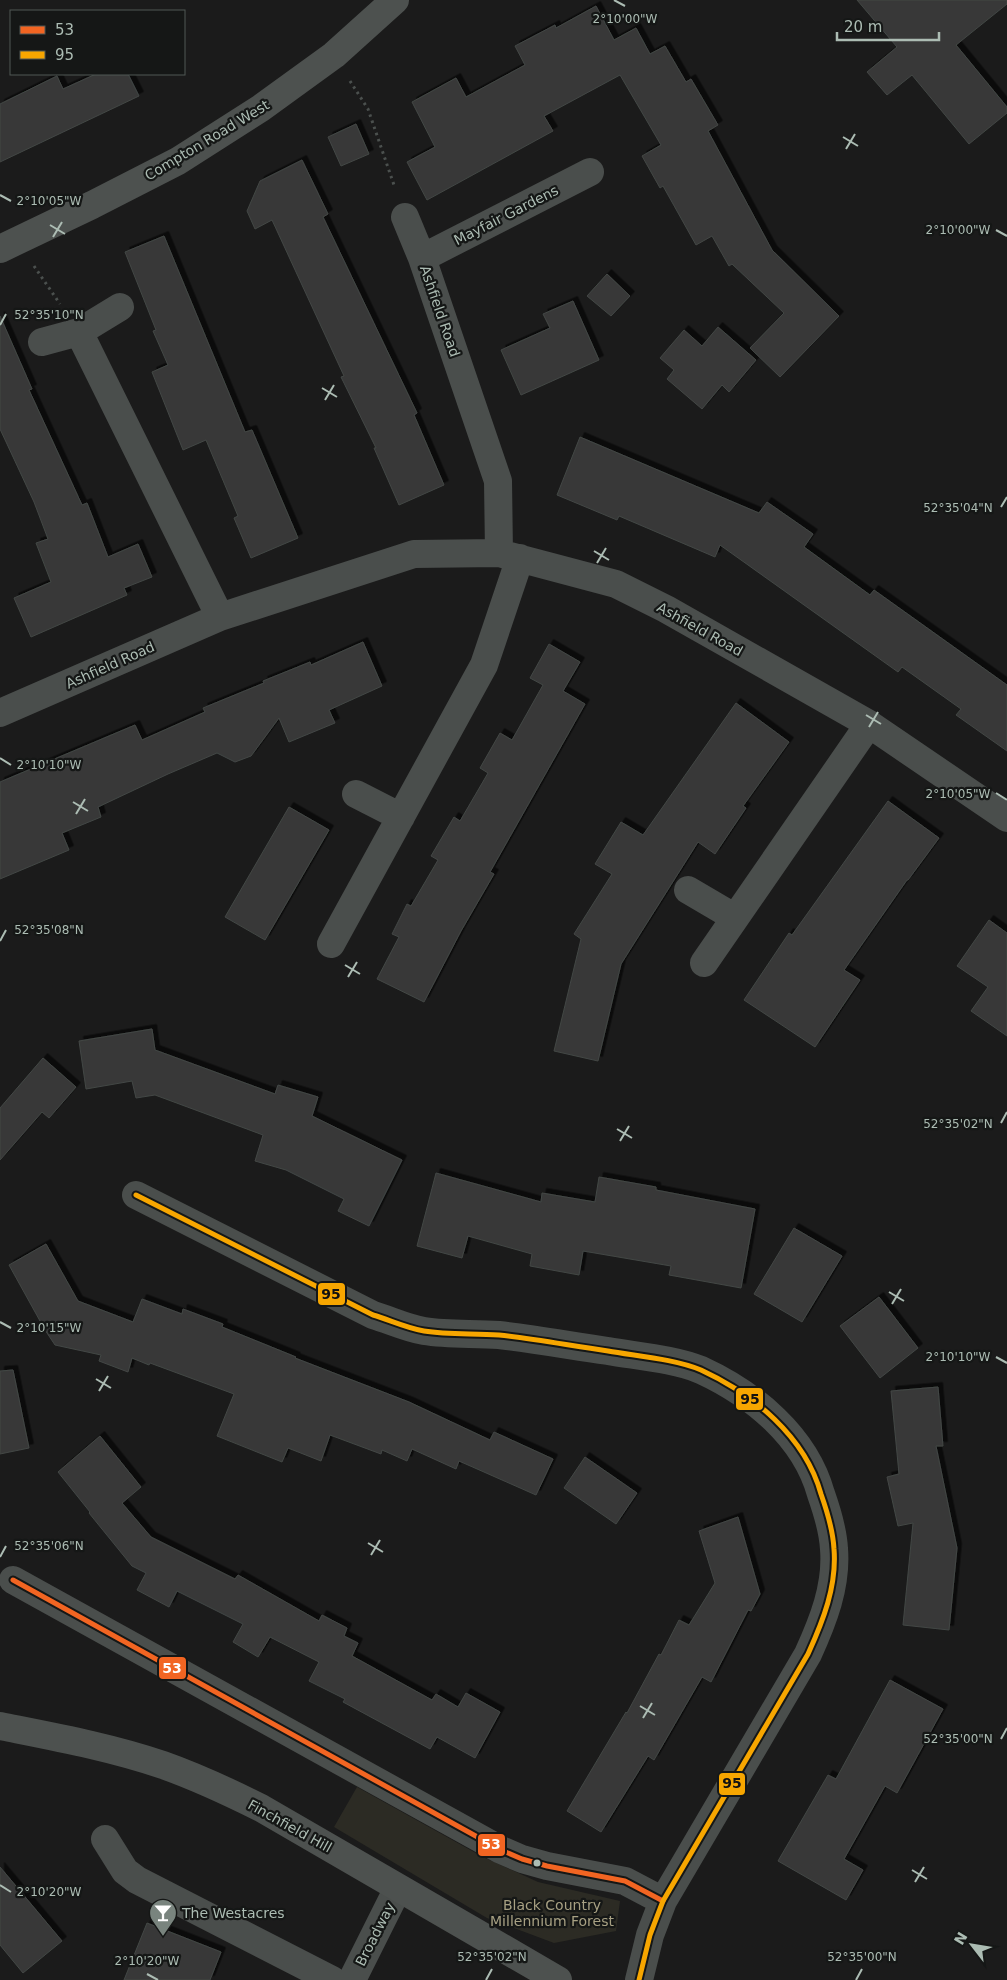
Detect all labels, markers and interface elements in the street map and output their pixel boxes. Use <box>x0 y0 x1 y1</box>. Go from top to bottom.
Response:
legend <box>10 10 185 75</box>
scale bar <box>837 10 940 42</box>
text: 2°10'00"W <box>593 12 658 26</box>
text: 20 m <box>844 18 882 36</box>
text: 53 <box>55 21 74 39</box>
text: 95 <box>55 46 74 64</box>
street label: Compton Road West <box>142 96 273 183</box>
street label: Mayfair Gardens <box>451 182 561 248</box>
text: 2°10'05"W <box>17 194 82 208</box>
text: 2°10'00"W <box>926 223 991 237</box>
street label: Ashfield Road <box>417 263 463 359</box>
text: 52°35'10"N <box>14 308 84 322</box>
text: 52°35'04"N <box>923 501 993 515</box>
street label: Ashfield Road <box>654 599 746 659</box>
street label: Ashfield Road <box>63 638 157 692</box>
text: 2°10'10"W <box>17 758 82 772</box>
text: 2°10'05"W <box>926 787 991 801</box>
text: 52°35'08"N <box>14 923 84 937</box>
text: 52°35'02"N <box>923 1117 993 1131</box>
line badge: 95 <box>317 1282 346 1306</box>
text: 95 <box>321 1286 341 1302</box>
text: 2°10'15"W <box>17 1321 82 1335</box>
text: 2°10'10"W <box>926 1350 991 1364</box>
line badge: 95 <box>735 1387 764 1411</box>
text: 95 <box>740 1391 760 1407</box>
text: 52°35'06"N <box>14 1539 84 1553</box>
line badge: 53 <box>158 1656 187 1680</box>
text: 53 <box>162 1660 182 1676</box>
text: 52°35'00"N <box>923 1732 993 1746</box>
line badge: 95 <box>718 1772 746 1796</box>
text: 95 <box>722 1775 742 1791</box>
street label: Finchfield Hill <box>245 1796 335 1856</box>
line badge: 53 <box>477 1833 506 1857</box>
text: 53 <box>481 1836 501 1852</box>
unlabelled marker <box>532 1858 542 1868</box>
text: 2°10'20"W <box>17 1885 82 1899</box>
park label: Black Country Millennium Forest <box>490 1897 614 1929</box>
bar icon: The Westacres <box>148 1898 178 1937</box>
street label: Broadway <box>352 1899 398 1969</box>
place label: The Westacres <box>181 1905 285 1921</box>
north arrow <box>947 1920 997 1970</box>
text: N <box>951 1929 971 1947</box>
text: 52°35'02"N <box>457 1950 527 1964</box>
text: 52°35'00"N <box>827 1950 897 1964</box>
text: 2°10'20"W <box>115 1954 180 1968</box>

